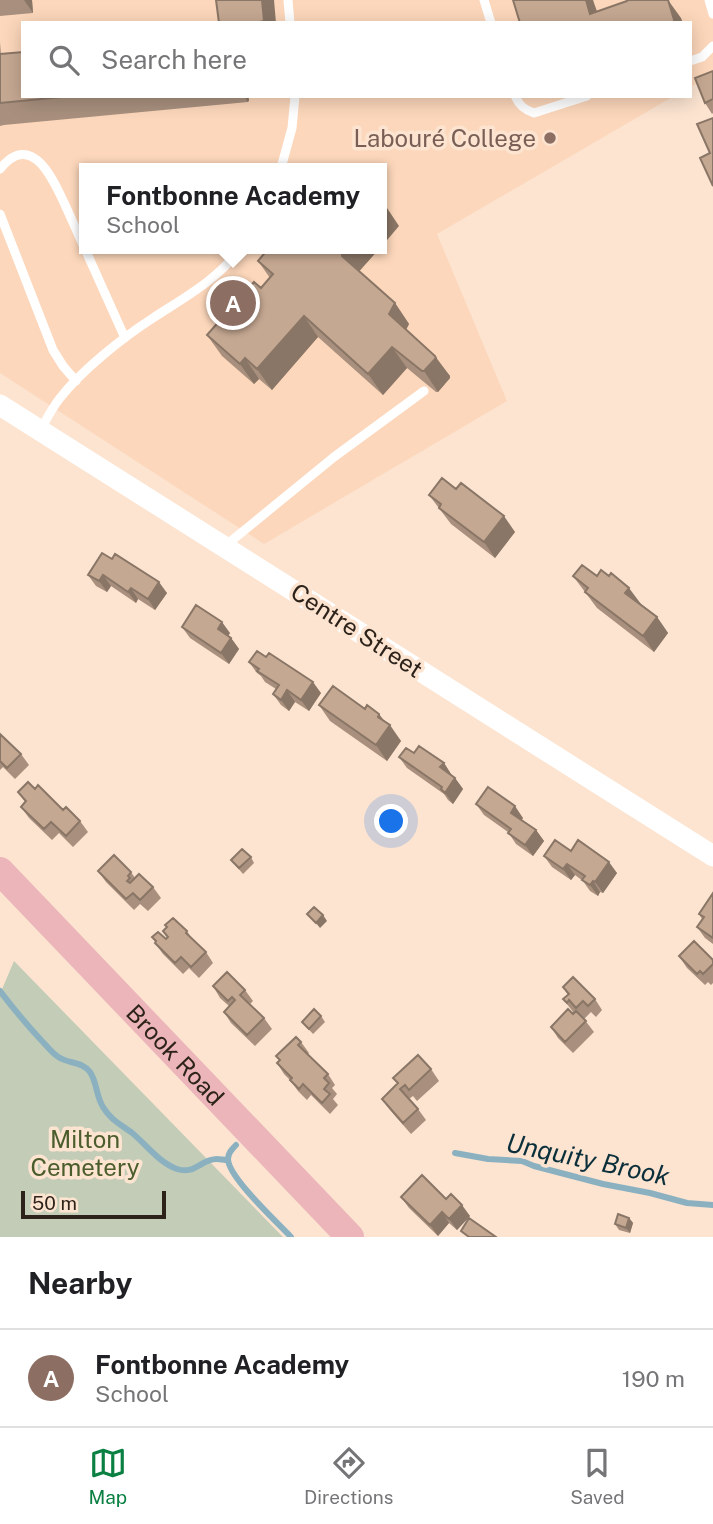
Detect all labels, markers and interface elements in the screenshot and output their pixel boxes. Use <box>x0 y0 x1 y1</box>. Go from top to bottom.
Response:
search box <box>21 21 692 98</box>
icon: search <box>45 41 83 79</box>
text: Search here <box>101 44 247 75</box>
place label: Labouré College <box>354 124 536 152</box>
marker: Labouré College <box>542 130 558 146</box>
popup <box>79 163 387 254</box>
text: Fontbonne Academy <box>106 180 360 211</box>
text: School <box>106 211 180 238</box>
pin: A <box>210 277 256 329</box>
street label: Centre Street <box>286 577 428 683</box>
your location <box>374 804 408 838</box>
street label: Brook Road <box>121 998 230 1111</box>
park label: Milton Cemetery <box>30 1125 140 1181</box>
water label: Unquity Brook <box>504 1127 672 1191</box>
scale bar <box>21 1188 166 1220</box>
text: 50 m <box>32 1192 77 1214</box>
text: Nearby <box>28 1265 132 1301</box>
text: Fontbonne Academy <box>95 1349 349 1380</box>
text: A <box>43 1365 59 1392</box>
text: 190 m <box>622 1365 685 1392</box>
text: School <box>95 1380 169 1407</box>
tab: Map <box>88 1444 127 1508</box>
tab: Directions <box>304 1444 393 1508</box>
tab: Saved <box>570 1444 625 1508</box>

